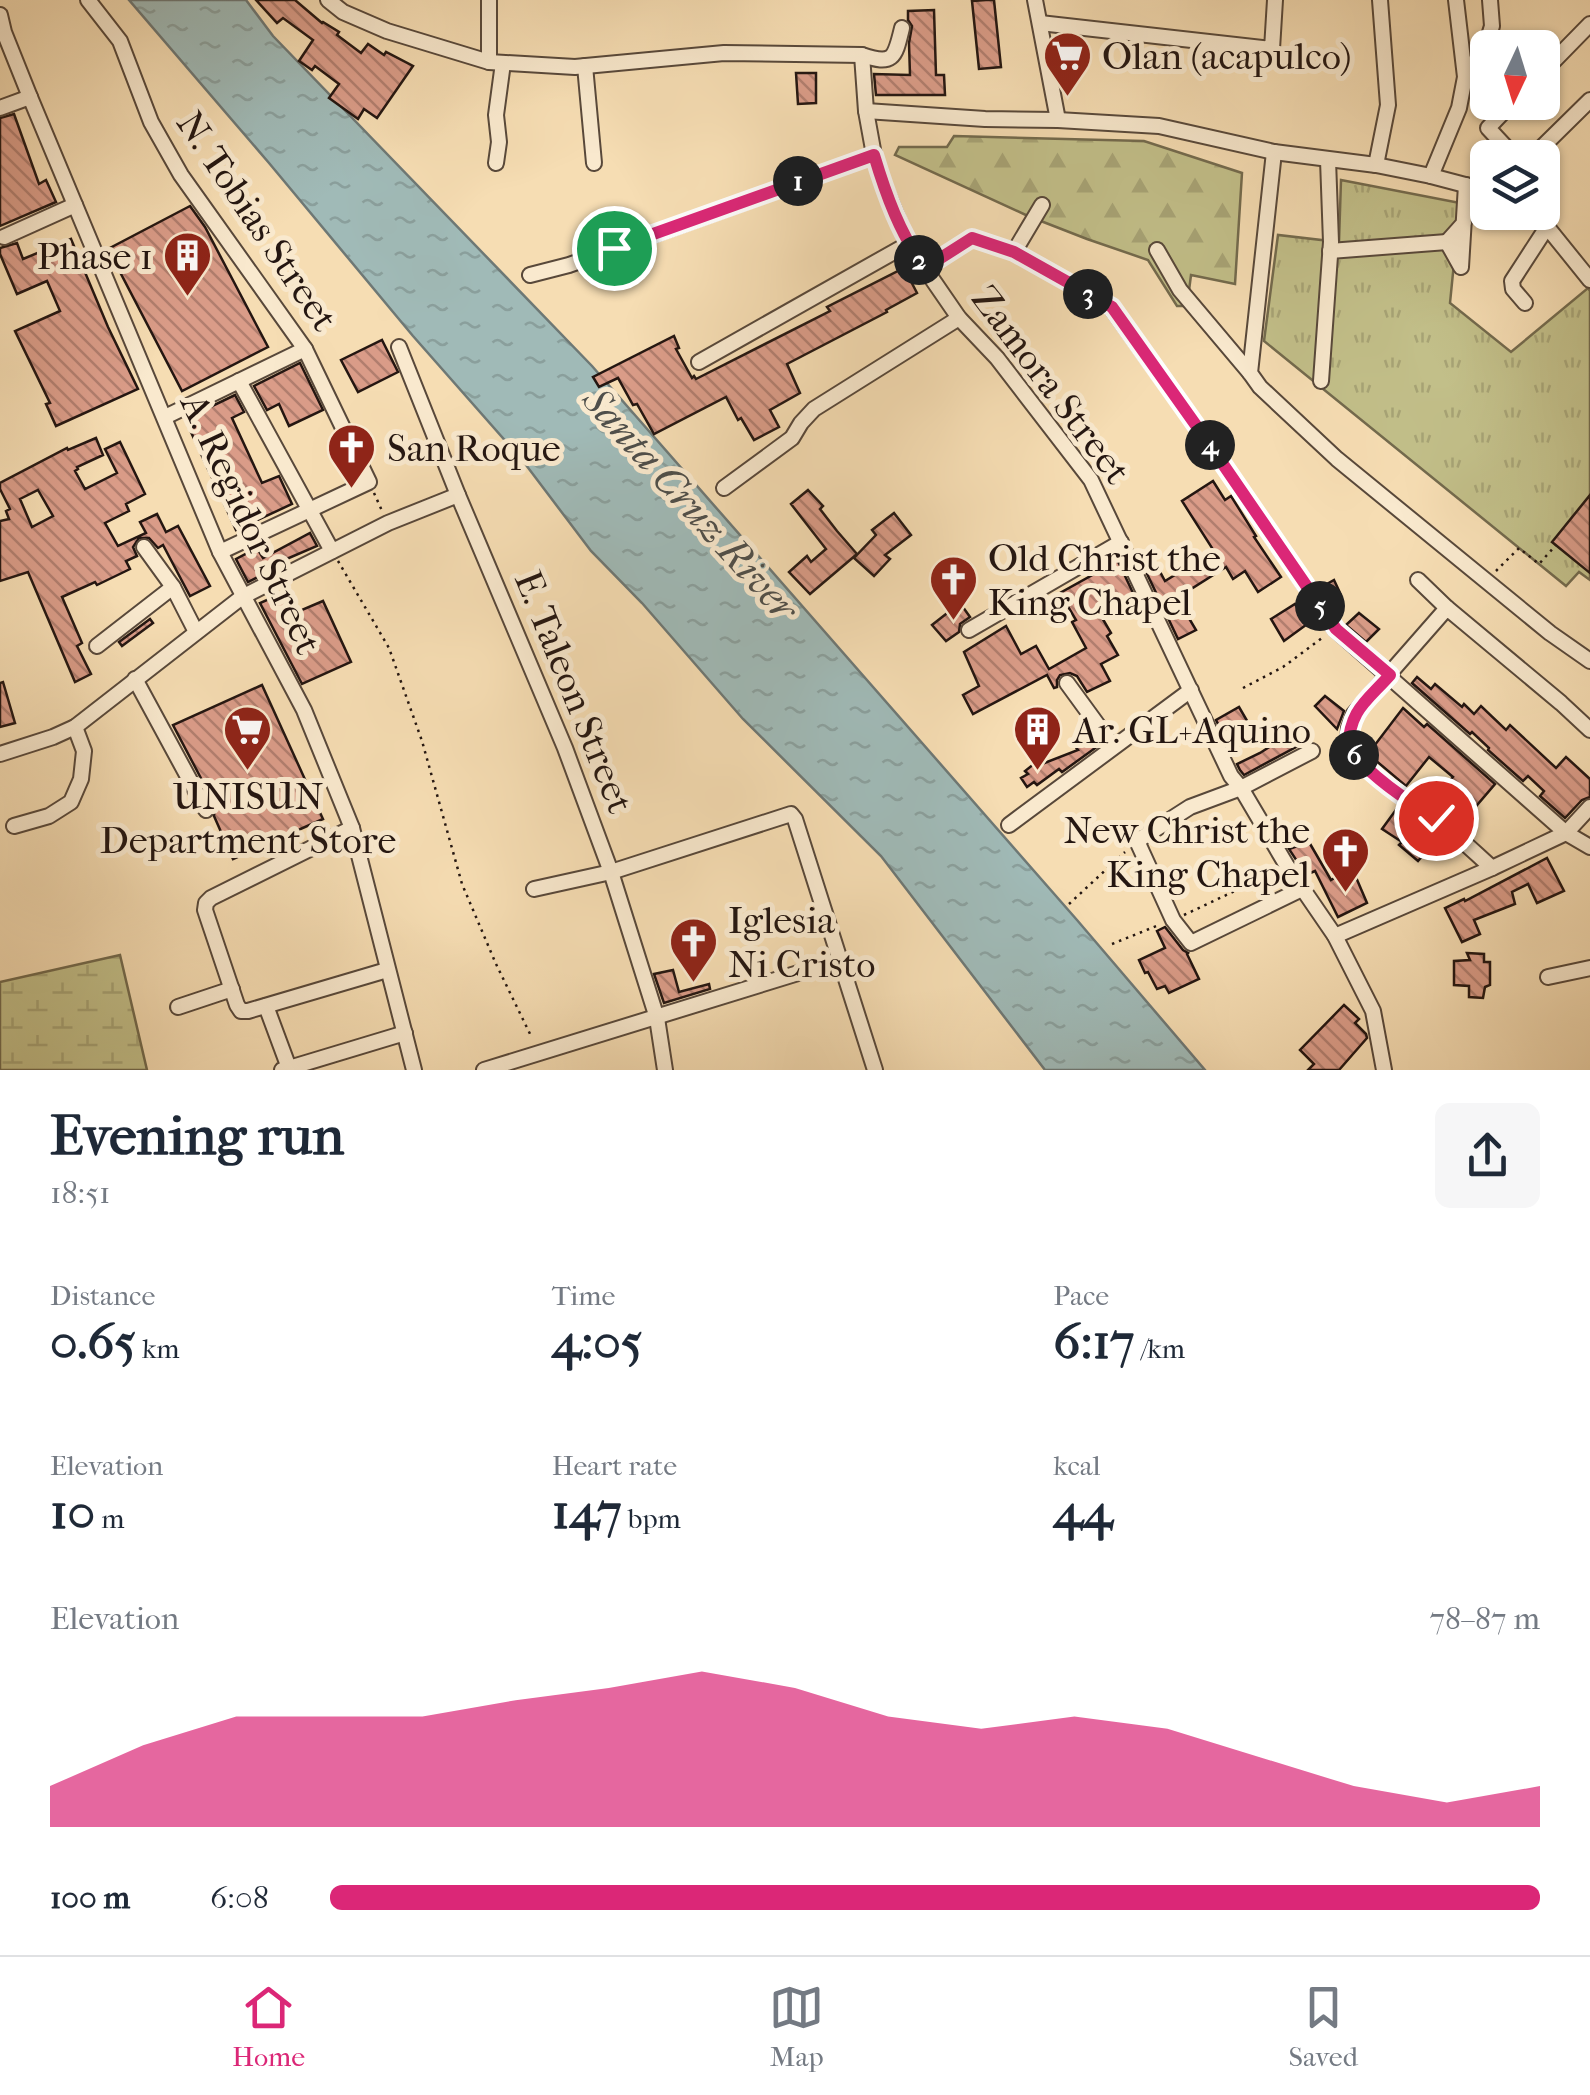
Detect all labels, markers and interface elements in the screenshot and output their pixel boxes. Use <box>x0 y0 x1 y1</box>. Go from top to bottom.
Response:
supermarket icon: Olan (acapulco) <box>1041 30 1093 98</box>
north arrow <box>1470 30 1560 120</box>
map controls <box>1470 30 1560 230</box>
place label: Olan (acapulco) <box>1102 34 1352 79</box>
street label: N. Tobias Street <box>167 103 347 340</box>
button: layers <box>1470 140 1560 230</box>
pin: 1 <box>773 156 823 206</box>
text: 1 <box>793 164 803 197</box>
pin <box>572 206 657 291</box>
icon: arrive <box>587 221 642 276</box>
building icon: Phase 1 <box>162 230 214 298</box>
place label: Phase 1 <box>37 234 153 279</box>
pin: 2 <box>894 235 944 285</box>
text: 2 <box>912 243 926 276</box>
pin: 3 <box>1063 269 1113 319</box>
street label: Zamora Street <box>962 277 1140 493</box>
text: 3 <box>1082 277 1094 310</box>
water label: Santa Cruz River <box>572 377 809 633</box>
street label: A. Regidor Street <box>170 385 331 662</box>
pin: 4 <box>1185 420 1235 470</box>
church icon: San Roque <box>326 422 378 490</box>
place label: San Roque <box>387 426 561 471</box>
text: 4 <box>1202 428 1218 461</box>
place label: Old Christ the King Chapel <box>988 536 1221 625</box>
church icon: Old Christ the King Chapel <box>927 554 979 622</box>
street label: E. Taleon Street <box>505 564 643 820</box>
pin: 5 <box>1295 581 1345 631</box>
text: 5 <box>1314 589 1326 622</box>
supermarket icon: UNISUN Department Store <box>222 704 274 772</box>
building icon: Ar. GL+Aquino <box>1012 704 1064 772</box>
place label: Ar. GL+Aquino <box>1071 708 1311 753</box>
pin: 6 <box>1329 730 1379 780</box>
text: 6 <box>1346 738 1362 771</box>
place label: UNISUN Department Store <box>100 774 396 863</box>
pin <box>1394 776 1479 861</box>
icon: check <box>1409 791 1464 846</box>
place label: New Christ the King Chapel <box>1063 808 1310 897</box>
church icon: New Christ the King Chapel <box>1319 826 1371 894</box>
place label: Iglesia Ni Cristo <box>728 898 876 987</box>
church icon: Iglesia Ni Cristo <box>667 916 719 984</box>
button: share <box>1435 1103 1540 1208</box>
text: Evening run <box>50 1104 344 1168</box>
text: 18:51 <box>50 1174 111 1211</box>
text: Distance <box>50 1279 155 1312</box>
text: Time <box>552 1279 615 1312</box>
text: Pace <box>1053 1279 1109 1312</box>
text: 0.65 <box>50 1312 136 1371</box>
text: 4:05 <box>552 1312 642 1371</box>
text: 6:17 <box>1053 1312 1134 1371</box>
text: km <box>136 1332 180 1365</box>
text: /km <box>1134 1332 1185 1365</box>
text: Elevation <box>50 1449 163 1482</box>
text: Heart rate <box>552 1449 677 1482</box>
text: kcal <box>1053 1449 1100 1482</box>
text: 10 <box>50 1482 95 1541</box>
text: 147 <box>552 1482 622 1541</box>
text: 44 <box>1053 1482 1113 1541</box>
text: m <box>95 1502 124 1535</box>
text: bpm <box>622 1502 681 1535</box>
text: Elevation <box>50 1600 179 1637</box>
text: 78–87 m <box>1430 1600 1540 1637</box>
text: 100 m <box>50 1879 130 1916</box>
text: 6:08 <box>210 1879 269 1916</box>
tab: Home <box>232 1980 305 2073</box>
tab: Map <box>769 1980 824 2073</box>
tab: Saved <box>1288 1980 1358 2073</box>

